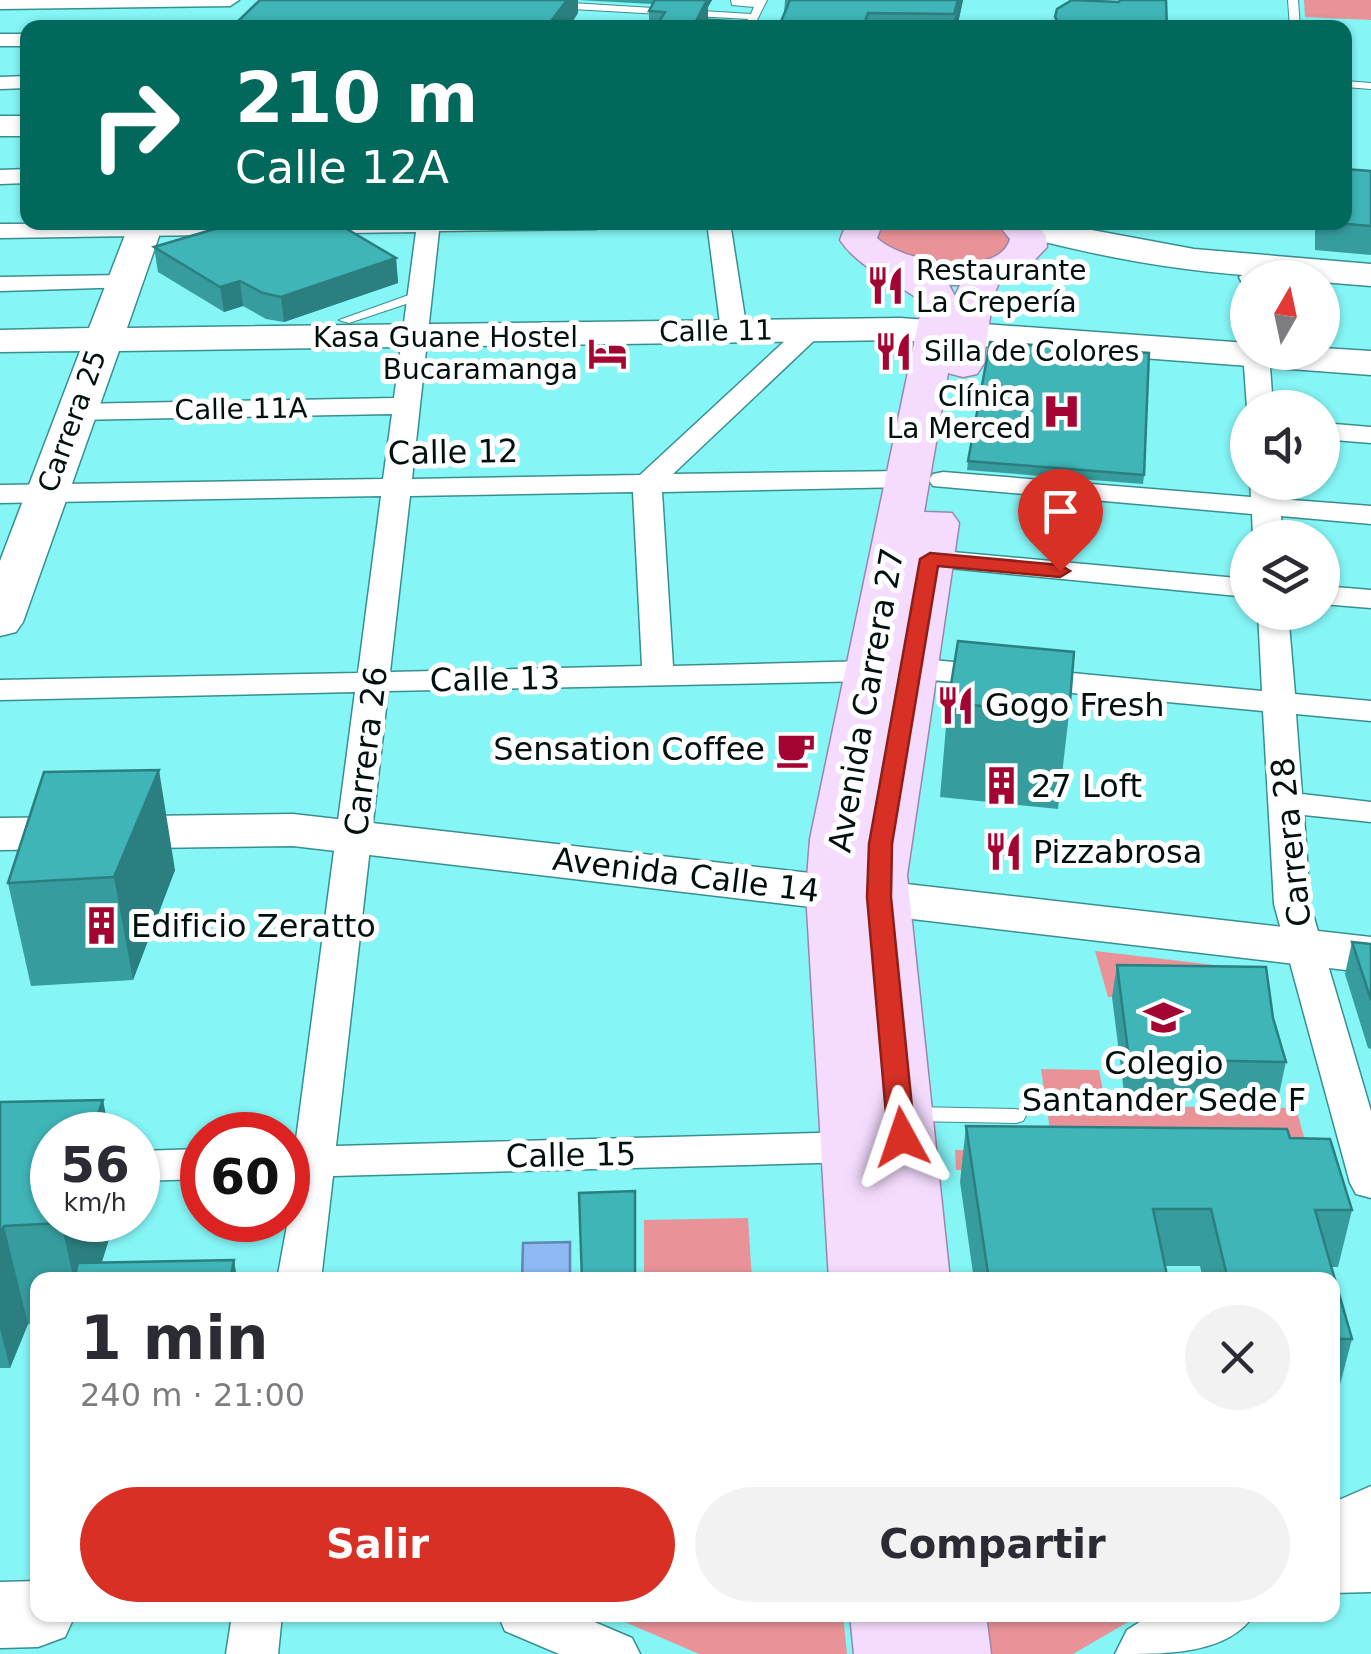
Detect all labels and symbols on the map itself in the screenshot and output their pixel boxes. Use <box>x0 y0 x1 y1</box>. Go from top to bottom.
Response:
place label: Restaurante La Crepería <box>916 254 1087 319</box>
north arrow <box>1230 260 1340 370</box>
restaurant icon: Restaurante La Crepería <box>865 265 907 307</box>
street label: Calle 11 <box>659 314 773 348</box>
place label: Kasa Guane Hostel Bucaramanga <box>313 321 578 386</box>
restaurant icon: Silla de Colores <box>873 330 915 372</box>
hotel icon: Kasa Guane Hostel Bucaramanga <box>587 332 629 374</box>
place label: Silla de Colores <box>924 335 1139 368</box>
street label: Carrera 25 <box>31 345 113 497</box>
place label: Clínica La Merced <box>887 380 1031 445</box>
street label: Calle 11A <box>174 391 308 427</box>
hospital icon: Clínica La Merced <box>1040 391 1082 433</box>
street label: Calle 12 <box>388 432 518 472</box>
pin <box>1018 469 1103 572</box>
street label: Avenida Carrera 27 <box>821 545 911 855</box>
street label: Calle 13 <box>430 659 560 699</box>
street label: Carrera 26 <box>337 664 395 838</box>
restaurant icon: Gogo Fresh <box>934 684 976 726</box>
place label: Gogo Fresh <box>985 686 1165 724</box>
cafe icon: Sensation Coffee <box>774 728 816 770</box>
place label: Sensation Coffee <box>493 730 765 768</box>
street label: Carrera 28 <box>1263 755 1319 929</box>
building icon: 27 Loft <box>980 765 1022 807</box>
place label: 27 Loft <box>1031 767 1142 805</box>
restaurant icon: Pizzabrosa <box>982 831 1024 873</box>
place label: Pizzabrosa <box>1033 833 1202 871</box>
street label: Avenida Calle 14 <box>551 840 821 910</box>
building icon: Edificio Zeratto <box>80 905 122 947</box>
place label: Edificio Zeratto <box>131 907 376 945</box>
school or university icon: Colegio Santander Sede F <box>1143 997 1185 1039</box>
place label: Colegio Santander Sede F <box>1022 1044 1306 1119</box>
position arrow <box>850 1085 954 1189</box>
speed limit sign: 60 <box>180 1112 310 1242</box>
street label: Calle 15 <box>506 1135 636 1175</box>

